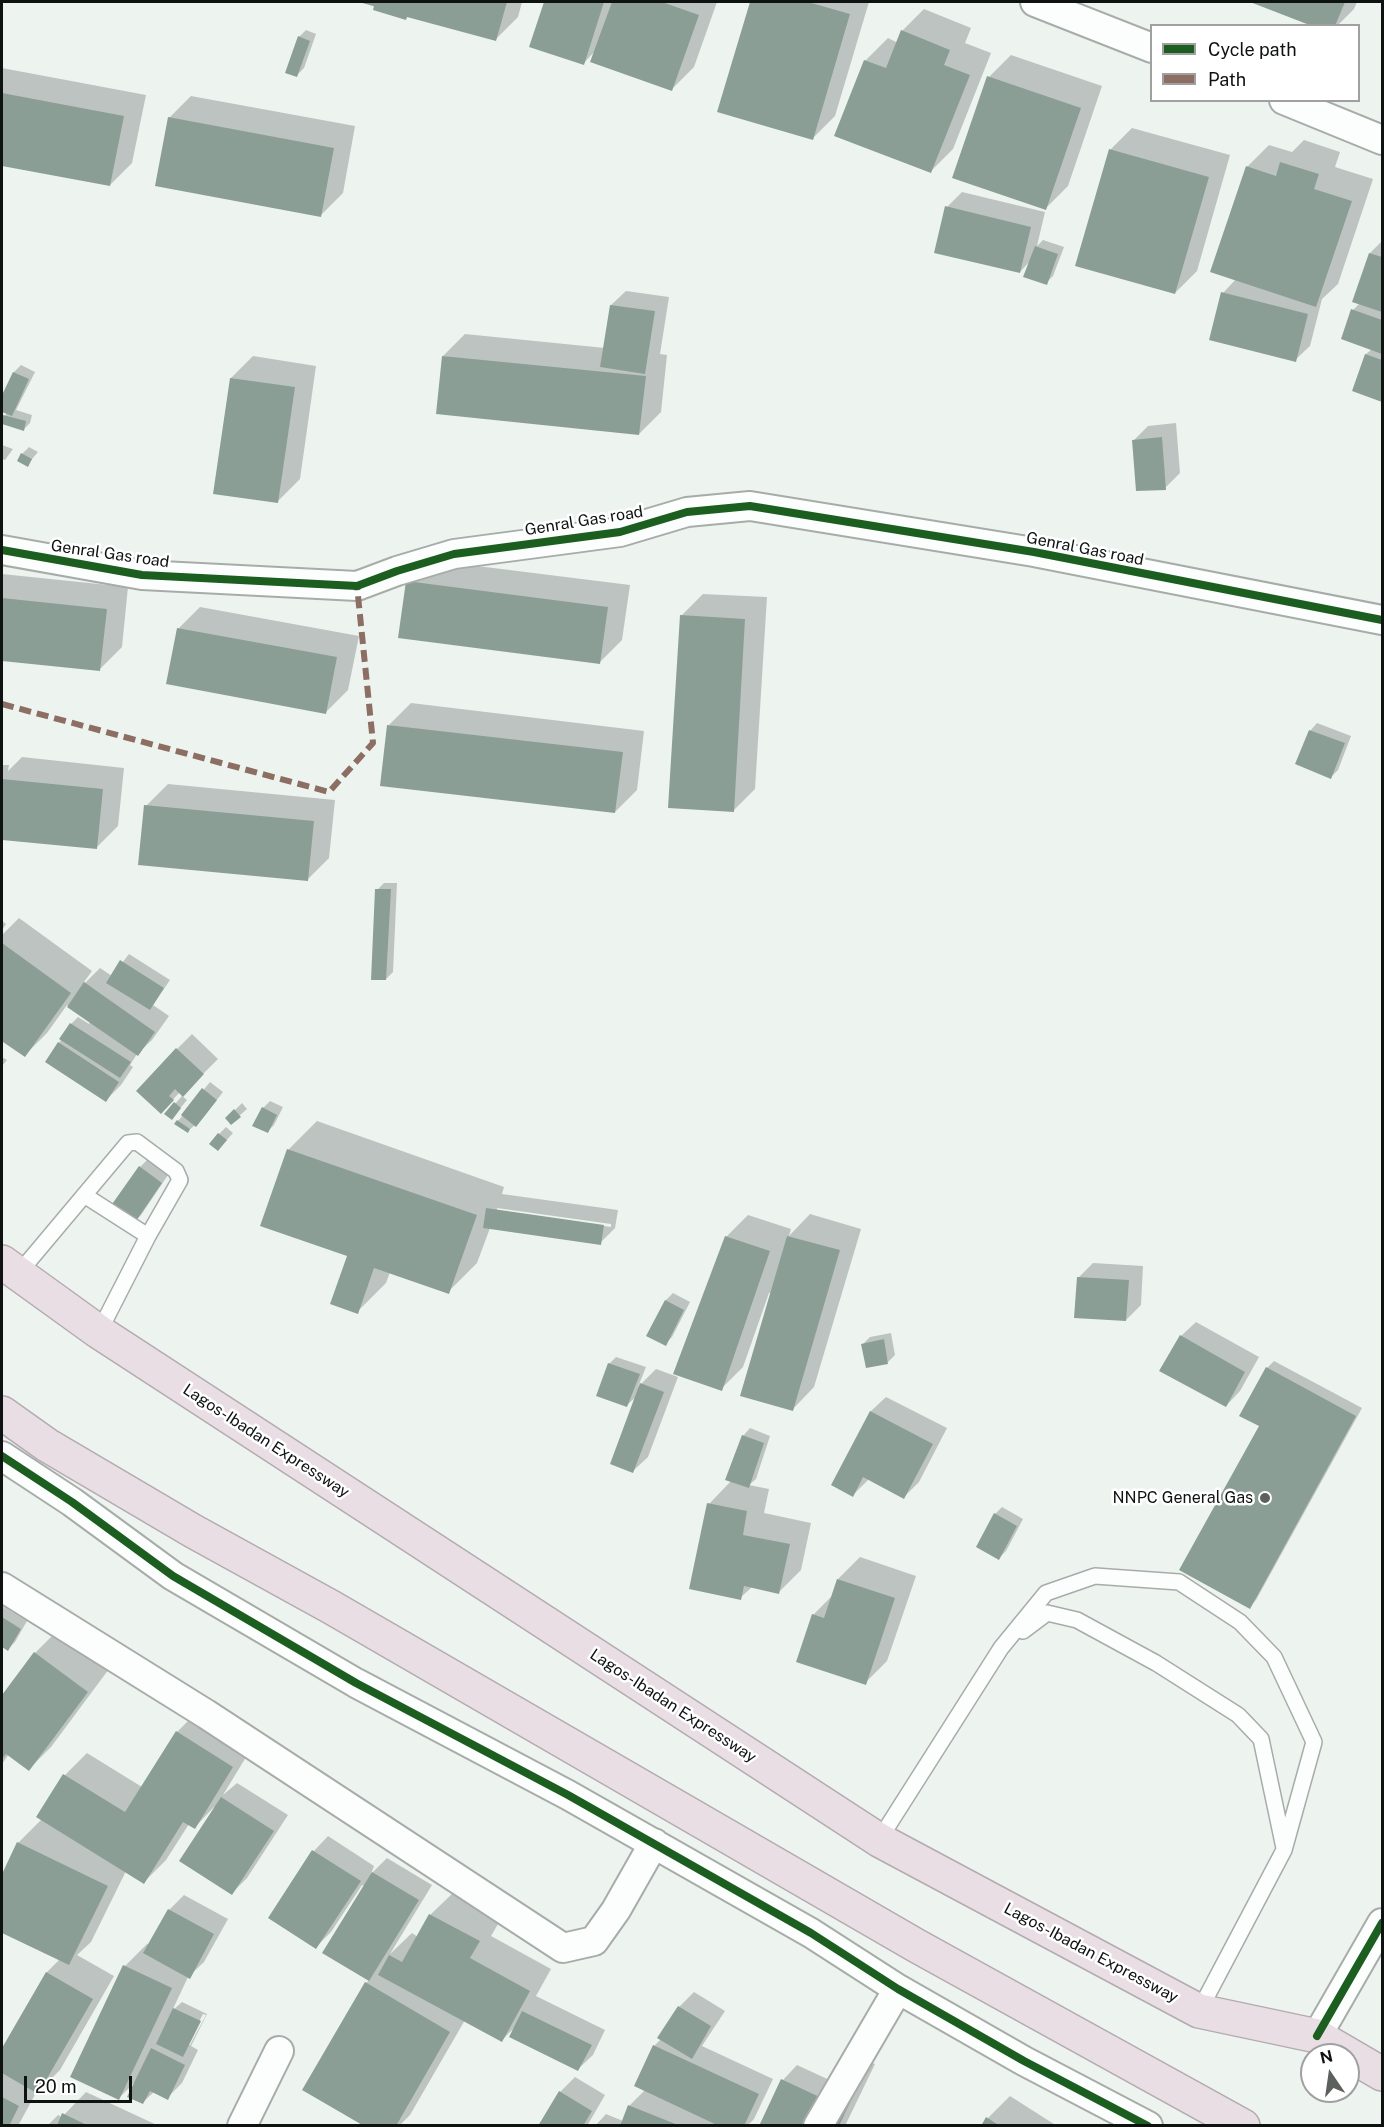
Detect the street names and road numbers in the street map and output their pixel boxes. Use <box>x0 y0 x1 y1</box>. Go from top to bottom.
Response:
street label: Genral Gas road <box>523 502 645 540</box>
street label: Genral Gas road <box>1025 528 1145 570</box>
street label: Genral Gas road <box>49 536 171 572</box>
street label: Lagos-Ibadan Expressway <box>179 1380 353 1502</box>
street label: Lagos-Ibadan Expressway <box>586 1645 760 1767</box>
street label: Lagos-Ibadan Expressway <box>1001 1899 1181 2007</box>

